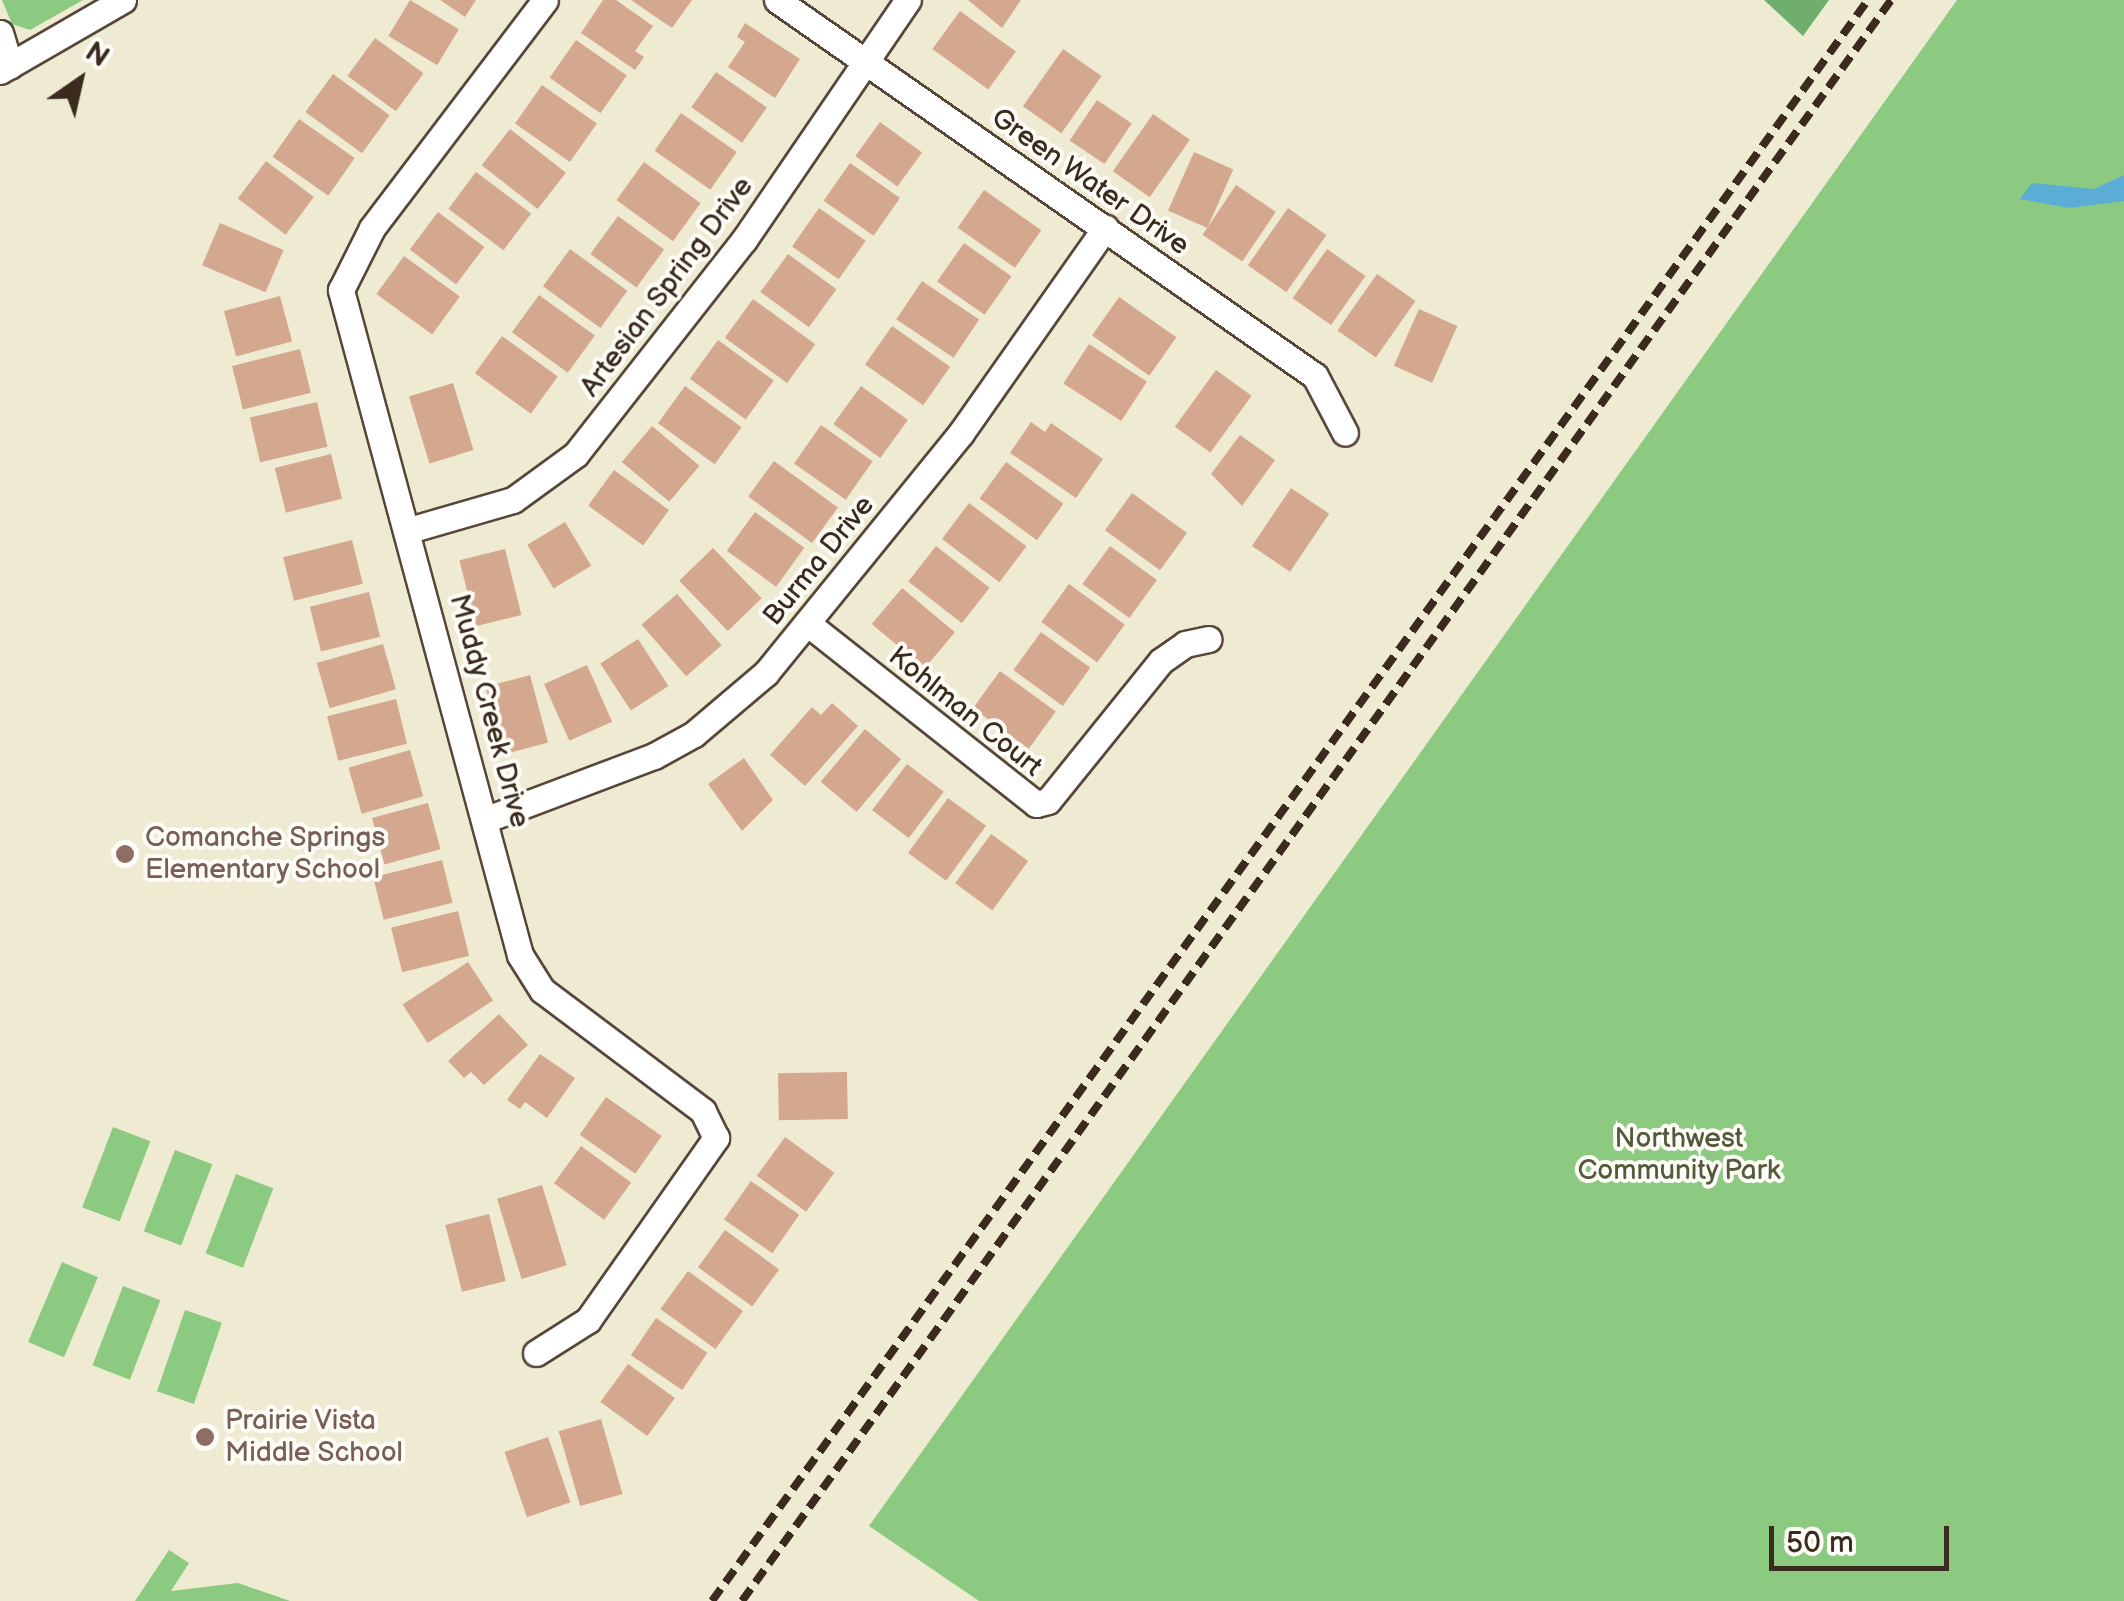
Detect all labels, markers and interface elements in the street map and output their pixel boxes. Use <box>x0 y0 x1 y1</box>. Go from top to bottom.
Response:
north arrow <box>30 30 130 130</box>
text: N <box>79 35 115 74</box>
street label: Green Water Drive <box>984 101 1196 263</box>
street label: Artesian Spring Drive <box>573 170 761 404</box>
street label: Burma Drive <box>756 489 882 633</box>
street label: Muddy Creek Drive <box>441 590 537 832</box>
street label: Kohlman Court <box>881 640 1049 784</box>
place label: Comanche Springs Elementary School <box>145 821 386 887</box>
marker: Comanche Springs Elementary School <box>114 843 136 865</box>
park label: Northwest Community Park <box>1577 1122 1781 1188</box>
place label: Prairie Vista Middle School <box>225 1404 403 1470</box>
marker: Prairie Vista Middle School <box>194 1426 216 1448</box>
scale bar <box>1774 1506 1954 1568</box>
text: 50 m <box>1786 1525 1854 1561</box>

